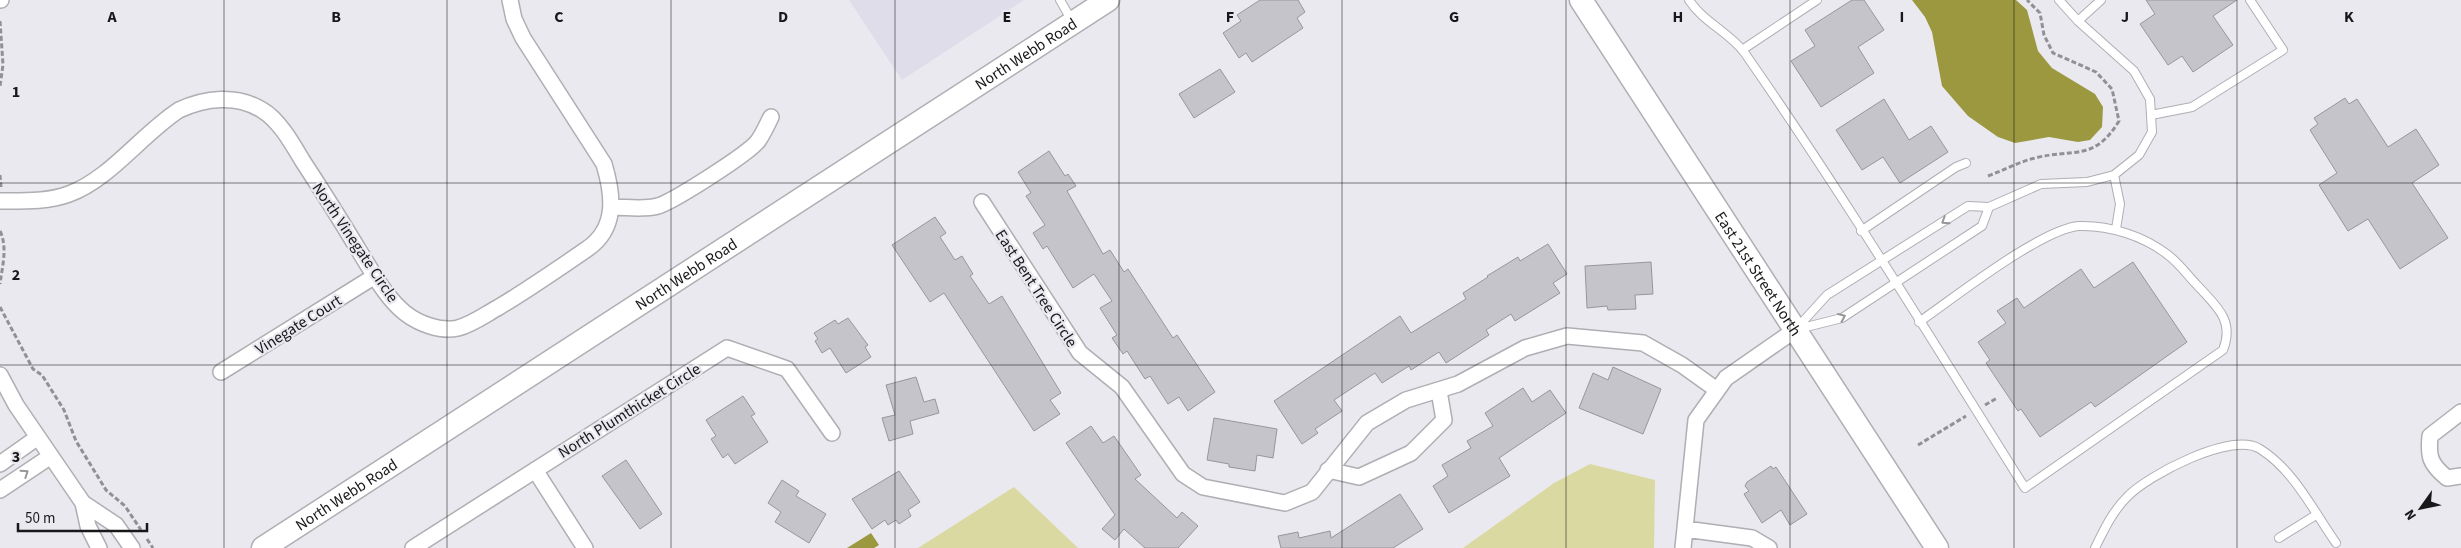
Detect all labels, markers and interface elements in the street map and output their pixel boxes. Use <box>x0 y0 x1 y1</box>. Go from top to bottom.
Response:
text: A <box>106 6 117 28</box>
text: B <box>331 6 341 28</box>
text: C <box>554 6 564 28</box>
text: D <box>778 6 788 28</box>
text: E <box>1003 6 1011 28</box>
text: F <box>1226 6 1234 28</box>
text: G <box>1449 6 1459 28</box>
text: H <box>1673 6 1683 28</box>
text: I <box>1900 6 1904 28</box>
text: J <box>2121 6 2129 28</box>
text: K <box>2344 6 2354 28</box>
street label: North Webb Road <box>971 13 1082 96</box>
text: 1 <box>12 81 20 103</box>
street label: North Vinegate Circle <box>307 178 404 307</box>
street label: East 21st Street North <box>1709 207 1806 341</box>
one-way arrow <box>1941 214 1950 224</box>
street label: East Bent Tree Circle <box>990 225 1083 352</box>
street label: North Webb Road <box>631 233 742 316</box>
text: 2 <box>12 264 20 286</box>
street label: Vinegate Court <box>251 289 346 360</box>
one-way arrow <box>1837 312 1846 323</box>
street label: North Plumthicket Circle <box>554 358 705 464</box>
text: 3 <box>12 446 20 468</box>
street label: North Webb Road <box>291 454 402 536</box>
one-way arrow <box>20 470 29 479</box>
north arrow <box>2396 483 2446 533</box>
scale bar <box>18 500 146 532</box>
text: N <box>2400 505 2422 524</box>
text: 50 m <box>25 508 55 529</box>

